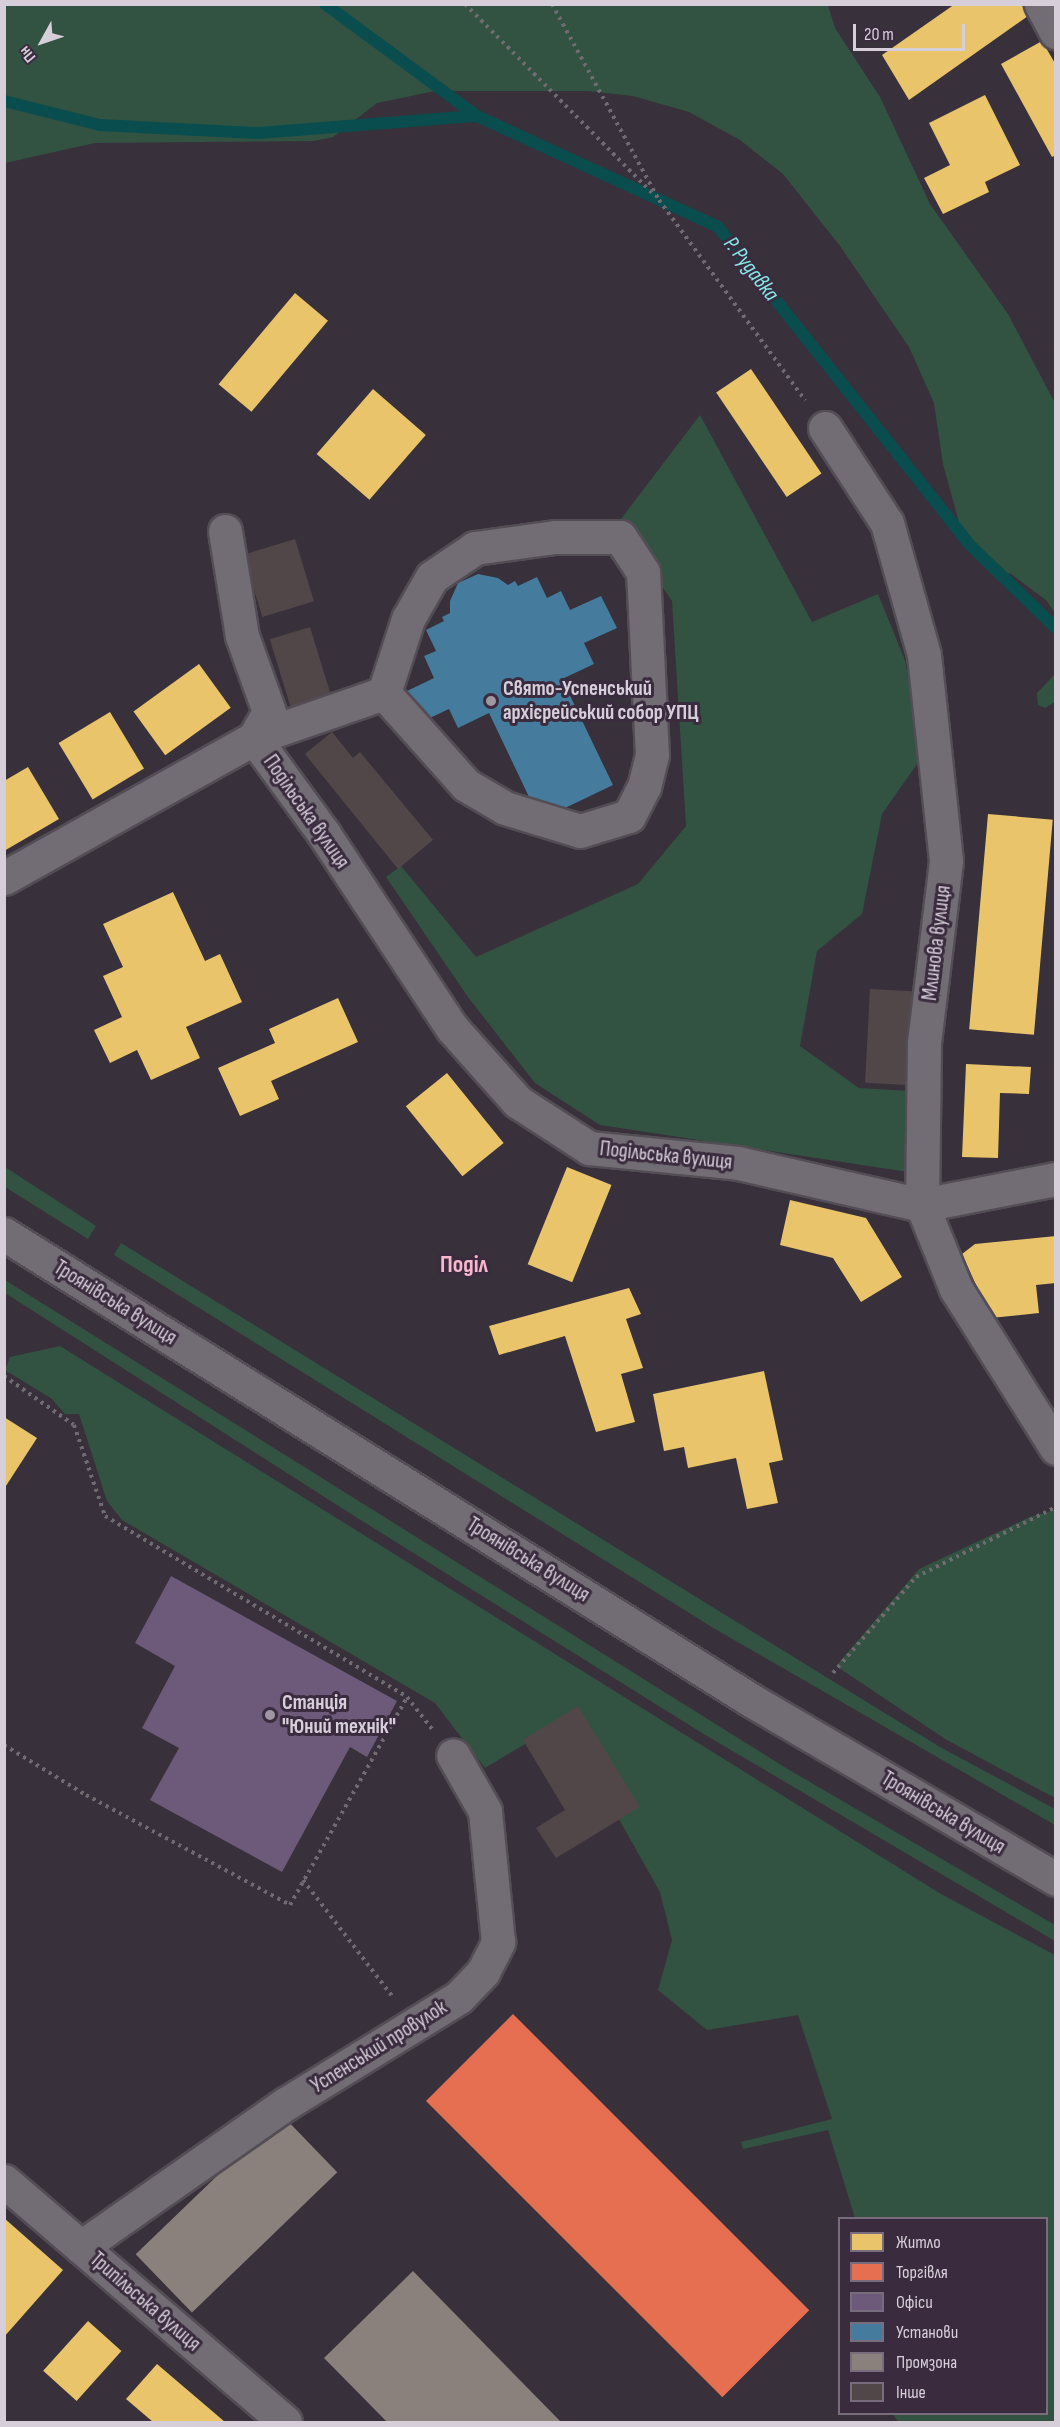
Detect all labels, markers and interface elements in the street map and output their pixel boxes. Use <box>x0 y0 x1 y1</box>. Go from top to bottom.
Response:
north arrow <box>12 12 72 72</box>
scale bar <box>856 12 968 50</box>
text: 20 m <box>864 24 894 45</box>
text: Пн <box>16 42 40 66</box>
water label: Р. Рудавка <box>718 232 784 306</box>
place label: Свято-Успенський архієрейський собор УПЦ <box>503 676 699 726</box>
marker: Свято-Успенський архієрейський собор УПЦ <box>484 694 498 708</box>
street label: Подільська вулиця <box>258 750 354 874</box>
street label: Млинова вулиця <box>917 884 957 1002</box>
street label: Подільська вулиця <box>598 1137 734 1175</box>
district label: Поділ <box>440 1251 488 1279</box>
street label: Троянівська вулиця <box>49 1255 181 1351</box>
street label: Троянівська вулиця <box>462 1512 594 1608</box>
place label: Станція "Юний технік" <box>282 1690 396 1740</box>
marker: Станція "Юний технік" <box>263 1708 277 1722</box>
street label: Троянівська вулиця <box>877 1766 1009 1860</box>
street label: Успенський провулок <box>307 1995 451 2099</box>
legend <box>838 2217 1048 2415</box>
text: Житло <box>896 2232 941 2253</box>
street label: Трипільська вулиця <box>84 2247 206 2357</box>
text: Торгівля <box>896 2262 948 2283</box>
text: Офіси <box>896 2292 933 2313</box>
text: Установи <box>896 2322 958 2343</box>
text: Промзона <box>896 2352 957 2373</box>
text: Інше <box>896 2382 926 2403</box>

